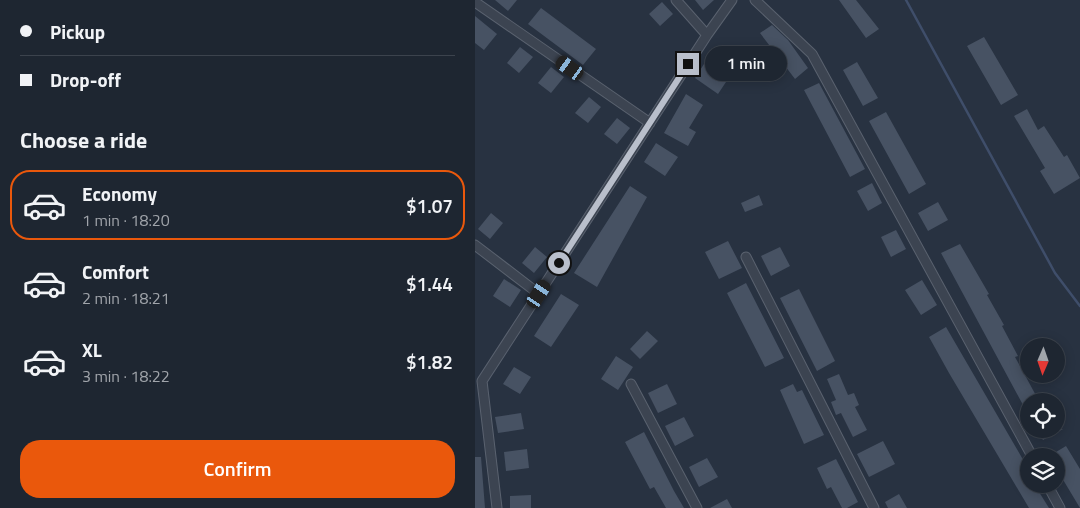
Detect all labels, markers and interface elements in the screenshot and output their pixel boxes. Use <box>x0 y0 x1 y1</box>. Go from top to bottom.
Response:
text: Pickup <box>50 17 105 46</box>
callout: 1 min <box>705 46 788 82</box>
text: 1 min <box>727 51 765 75</box>
car <box>553 53 586 83</box>
route end <box>677 53 699 75</box>
text: Drop-off <box>50 65 121 94</box>
text: Choose a ride <box>20 123 147 157</box>
text: Economy <box>82 179 157 208</box>
icon: car <box>22 183 67 228</box>
text: $1.07 <box>406 191 453 220</box>
text: 1 min · 18:20 <box>82 208 170 232</box>
route start <box>548 252 570 274</box>
text: Comfort <box>82 257 149 286</box>
icon: car <box>22 261 67 306</box>
text: $1.44 <box>406 269 453 298</box>
car <box>524 277 553 311</box>
text: 2 min · 18:21 <box>82 286 170 310</box>
text: XL <box>82 335 102 364</box>
north arrow <box>1020 338 1065 382</box>
map controls <box>1020 338 1065 493</box>
icon: car <box>22 339 67 384</box>
text: $1.82 <box>406 347 453 376</box>
text: 3 min · 18:22 <box>82 364 170 388</box>
button: locate <box>1020 393 1065 438</box>
button: Confirm <box>20 440 455 498</box>
button: layers <box>1020 448 1065 493</box>

